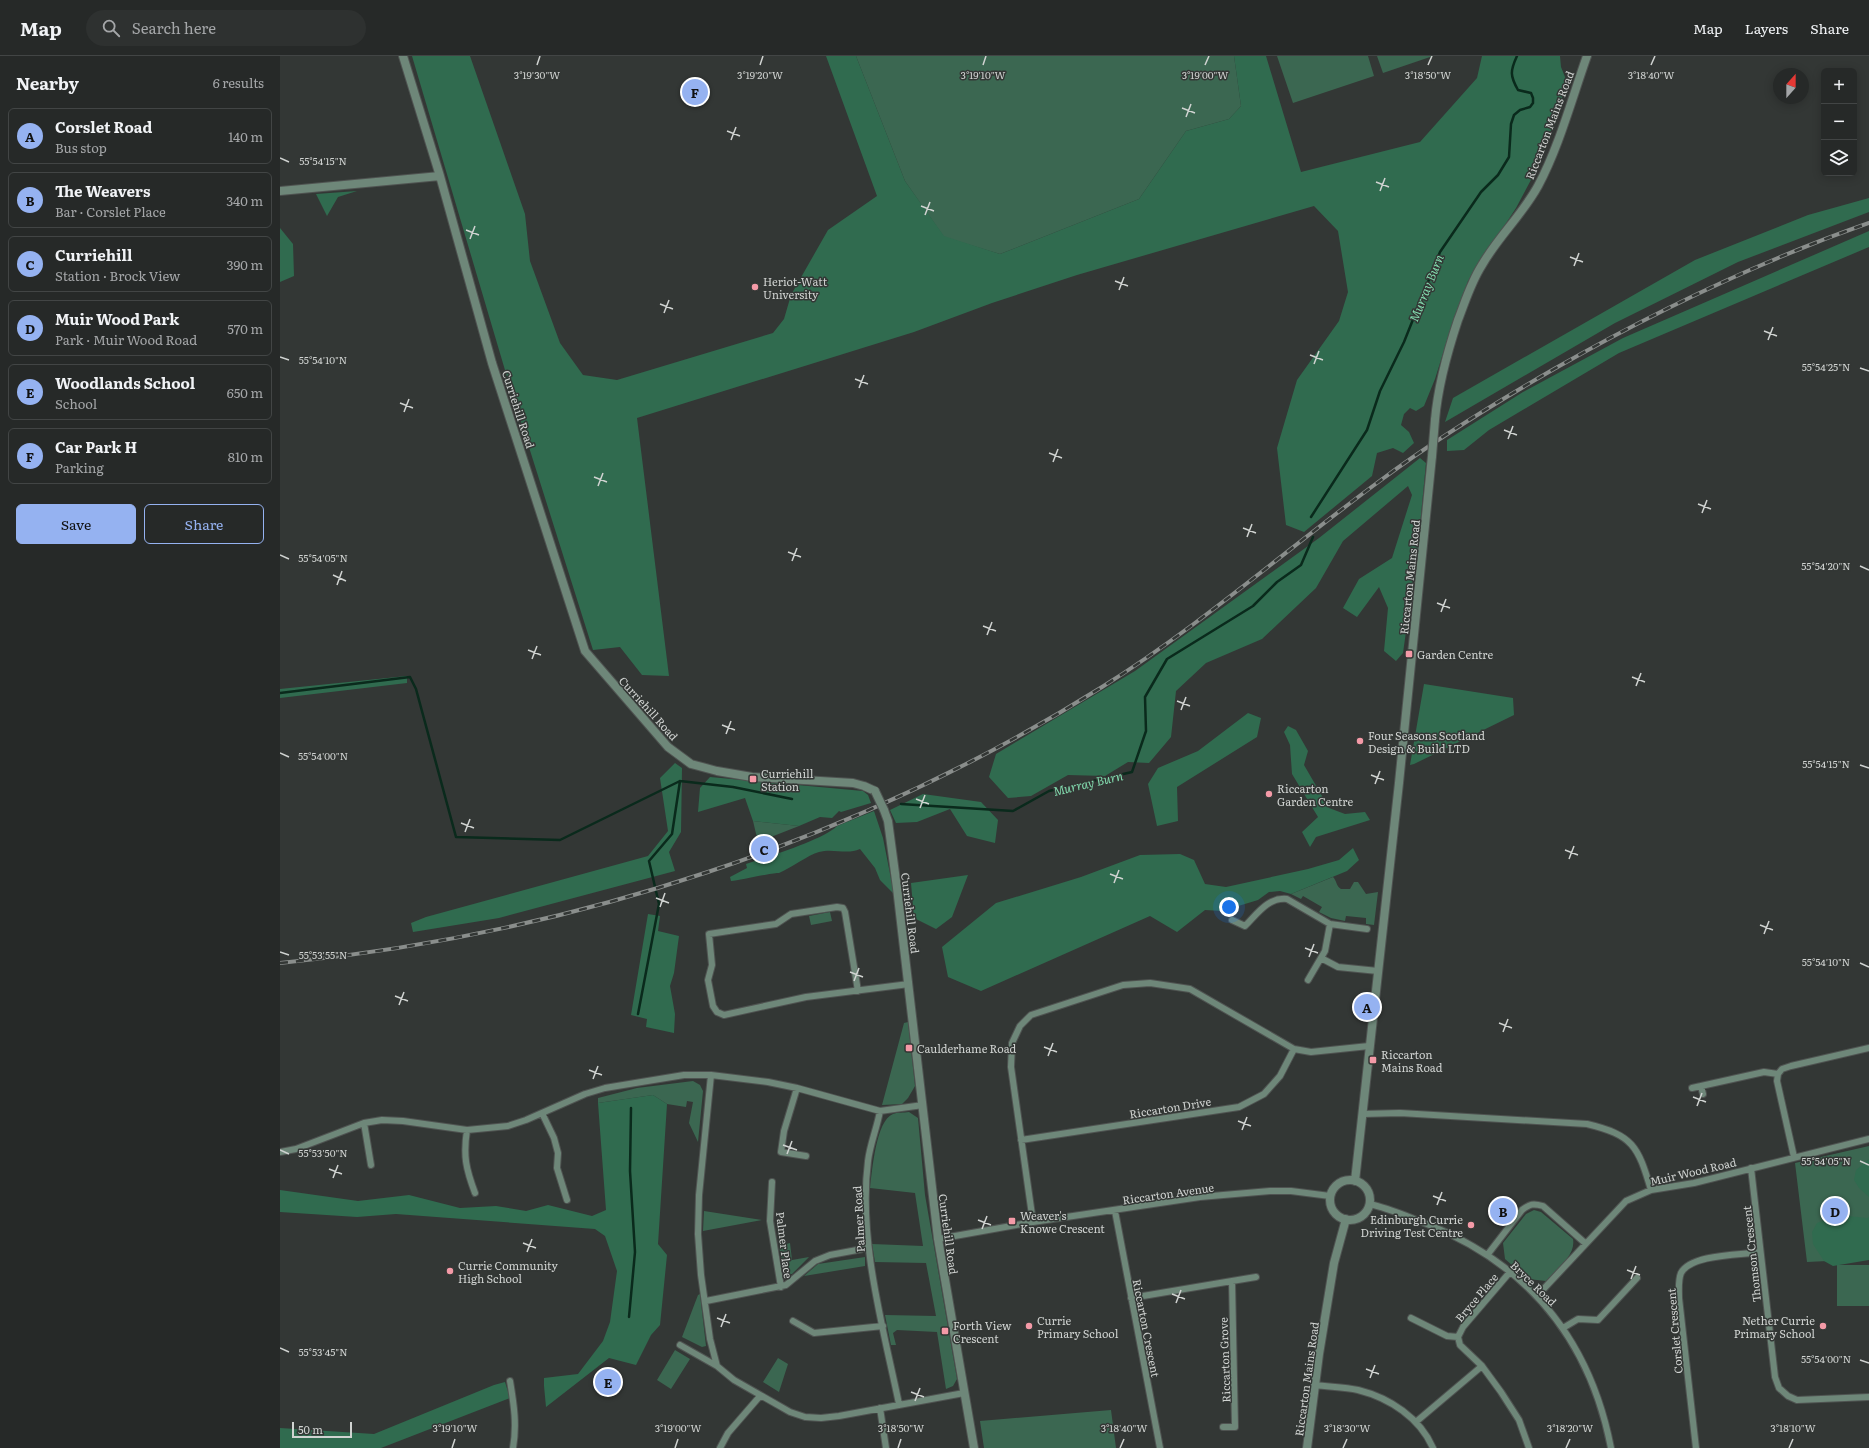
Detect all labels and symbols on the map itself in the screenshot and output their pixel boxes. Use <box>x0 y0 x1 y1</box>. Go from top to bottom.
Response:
text: 3°19'30"W <box>514 67 560 82</box>
text: 3°19'20"W <box>737 67 783 82</box>
text: 3°19'10"W <box>961 67 1006 82</box>
text: 3°19'00"W <box>1182 67 1228 82</box>
text: 3°18'50"W <box>1405 67 1451 82</box>
text: 3°18'40"W <box>1628 67 1674 82</box>
street label: Riccarton Mains Road <box>1521 68 1577 182</box>
north arrow <box>1773 68 1809 104</box>
pin: F <box>682 77 708 107</box>
text: 55°54'15"N <box>299 153 347 168</box>
water label: Murray Burn <box>1404 252 1448 324</box>
place label: Heriot-Watt University <box>763 273 828 302</box>
marker: Heriot-Watt University <box>750 282 760 292</box>
text: 55°54'10"N <box>299 352 347 367</box>
text: 55°54'25"N <box>1802 359 1850 374</box>
street label: Curriehill Road <box>499 368 539 450</box>
street label: Riccarton Mains Road <box>1395 519 1423 635</box>
text: 55°54'05"N <box>298 550 348 565</box>
text: 55°54'20"N <box>1801 558 1851 573</box>
place label: Garden Centre <box>1417 646 1493 662</box>
marker: Garden Centre <box>1404 649 1414 659</box>
street label: Curriehill Road <box>616 672 682 744</box>
place label: Four Seasons Scotland Design & Build LTD <box>1368 727 1485 756</box>
marker: Four Seasons Scotland Design & Build LTD <box>1355 736 1365 746</box>
text: 55°54'00"N <box>298 748 348 763</box>
text: 55°54'15"N <box>1802 756 1850 771</box>
place label: Curriehill Station <box>761 765 814 794</box>
water label: Murray Burn <box>1051 766 1125 800</box>
marker: Curriehill Station <box>748 774 758 784</box>
place label: Riccarton Garden Centre <box>1277 780 1353 809</box>
marker: Riccarton Garden Centre <box>1264 789 1274 799</box>
pin: C <box>751 834 777 864</box>
street label: Curriehill Road <box>898 872 924 955</box>
your location <box>1219 897 1239 917</box>
text: 55°53'55"N <box>299 947 347 962</box>
text: 55°54'10"N <box>1802 954 1850 969</box>
pin: A <box>1354 992 1380 1022</box>
place label: Caulderhame Road <box>917 1040 1017 1056</box>
marker: Caulderhame Road <box>904 1043 914 1053</box>
place label: Riccarton Mains Road <box>1381 1046 1443 1075</box>
marker: Riccarton Mains Road <box>1368 1055 1378 1065</box>
street label: Riccarton Drive <box>1128 1093 1212 1121</box>
text: 55°53'50"N <box>298 1145 348 1160</box>
street label: Muir Wood Road <box>1648 1153 1738 1189</box>
text: 55°54'05"N <box>1801 1153 1851 1168</box>
street label: Riccarton Avenue <box>1121 1179 1215 1207</box>
street label: Palmer Road <box>848 1185 868 1253</box>
street label: Curriehill Road <box>935 1193 963 1276</box>
pin: B <box>1490 1196 1516 1226</box>
pin: D <box>1822 1196 1848 1226</box>
street label: Thomson Crescent <box>1738 1204 1764 1303</box>
place label: Weaver's Knowe Crescent <box>1020 1207 1105 1236</box>
street label: Palmer Place <box>773 1211 797 1280</box>
place label: Edinburgh Currie Driving Test Centre <box>1361 1211 1463 1240</box>
marker: Weaver's Knowe Crescent <box>1007 1216 1017 1226</box>
marker: Edinburgh Currie Driving Test Centre <box>1466 1220 1476 1230</box>
place label: Currie Community High School <box>458 1257 558 1286</box>
street label: Bryce Road <box>1507 1257 1561 1309</box>
marker: Currie Community High School <box>445 1266 455 1276</box>
street label: Bryce Place <box>1451 1269 1501 1325</box>
street label: Riccarton Crescent <box>1130 1278 1164 1379</box>
street label: Corslet Crescent <box>1662 1287 1686 1374</box>
place label: Currie Primary School <box>1037 1312 1119 1341</box>
place label: Nether Currie Primary School <box>1734 1312 1815 1341</box>
place label: Forth View Crescent <box>953 1317 1012 1346</box>
street label: Riccarton Grove <box>1215 1317 1233 1403</box>
marker: Currie Primary School <box>1024 1321 1034 1331</box>
street label: Riccarton Mains Road <box>1290 1321 1322 1437</box>
marker: Nether Currie Primary School <box>1818 1321 1828 1331</box>
marker: Forth View Crescent <box>940 1326 950 1336</box>
text: 55°53'45"N <box>298 1344 348 1359</box>
text: 55°54'00"N <box>1801 1351 1851 1366</box>
pin: E <box>595 1367 621 1397</box>
scale bar <box>292 1420 352 1439</box>
text: 3°19'10"W <box>433 1420 478 1435</box>
text: 3°19'00"W <box>655 1420 701 1435</box>
text: 3°18'50"W <box>878 1420 924 1435</box>
text: 3°18'40"W <box>1101 1420 1147 1435</box>
text: 3°18'30"W <box>1324 1420 1370 1435</box>
text: 3°18'20"W <box>1547 1420 1593 1435</box>
text: 3°18'10"W <box>1770 1420 1816 1435</box>

